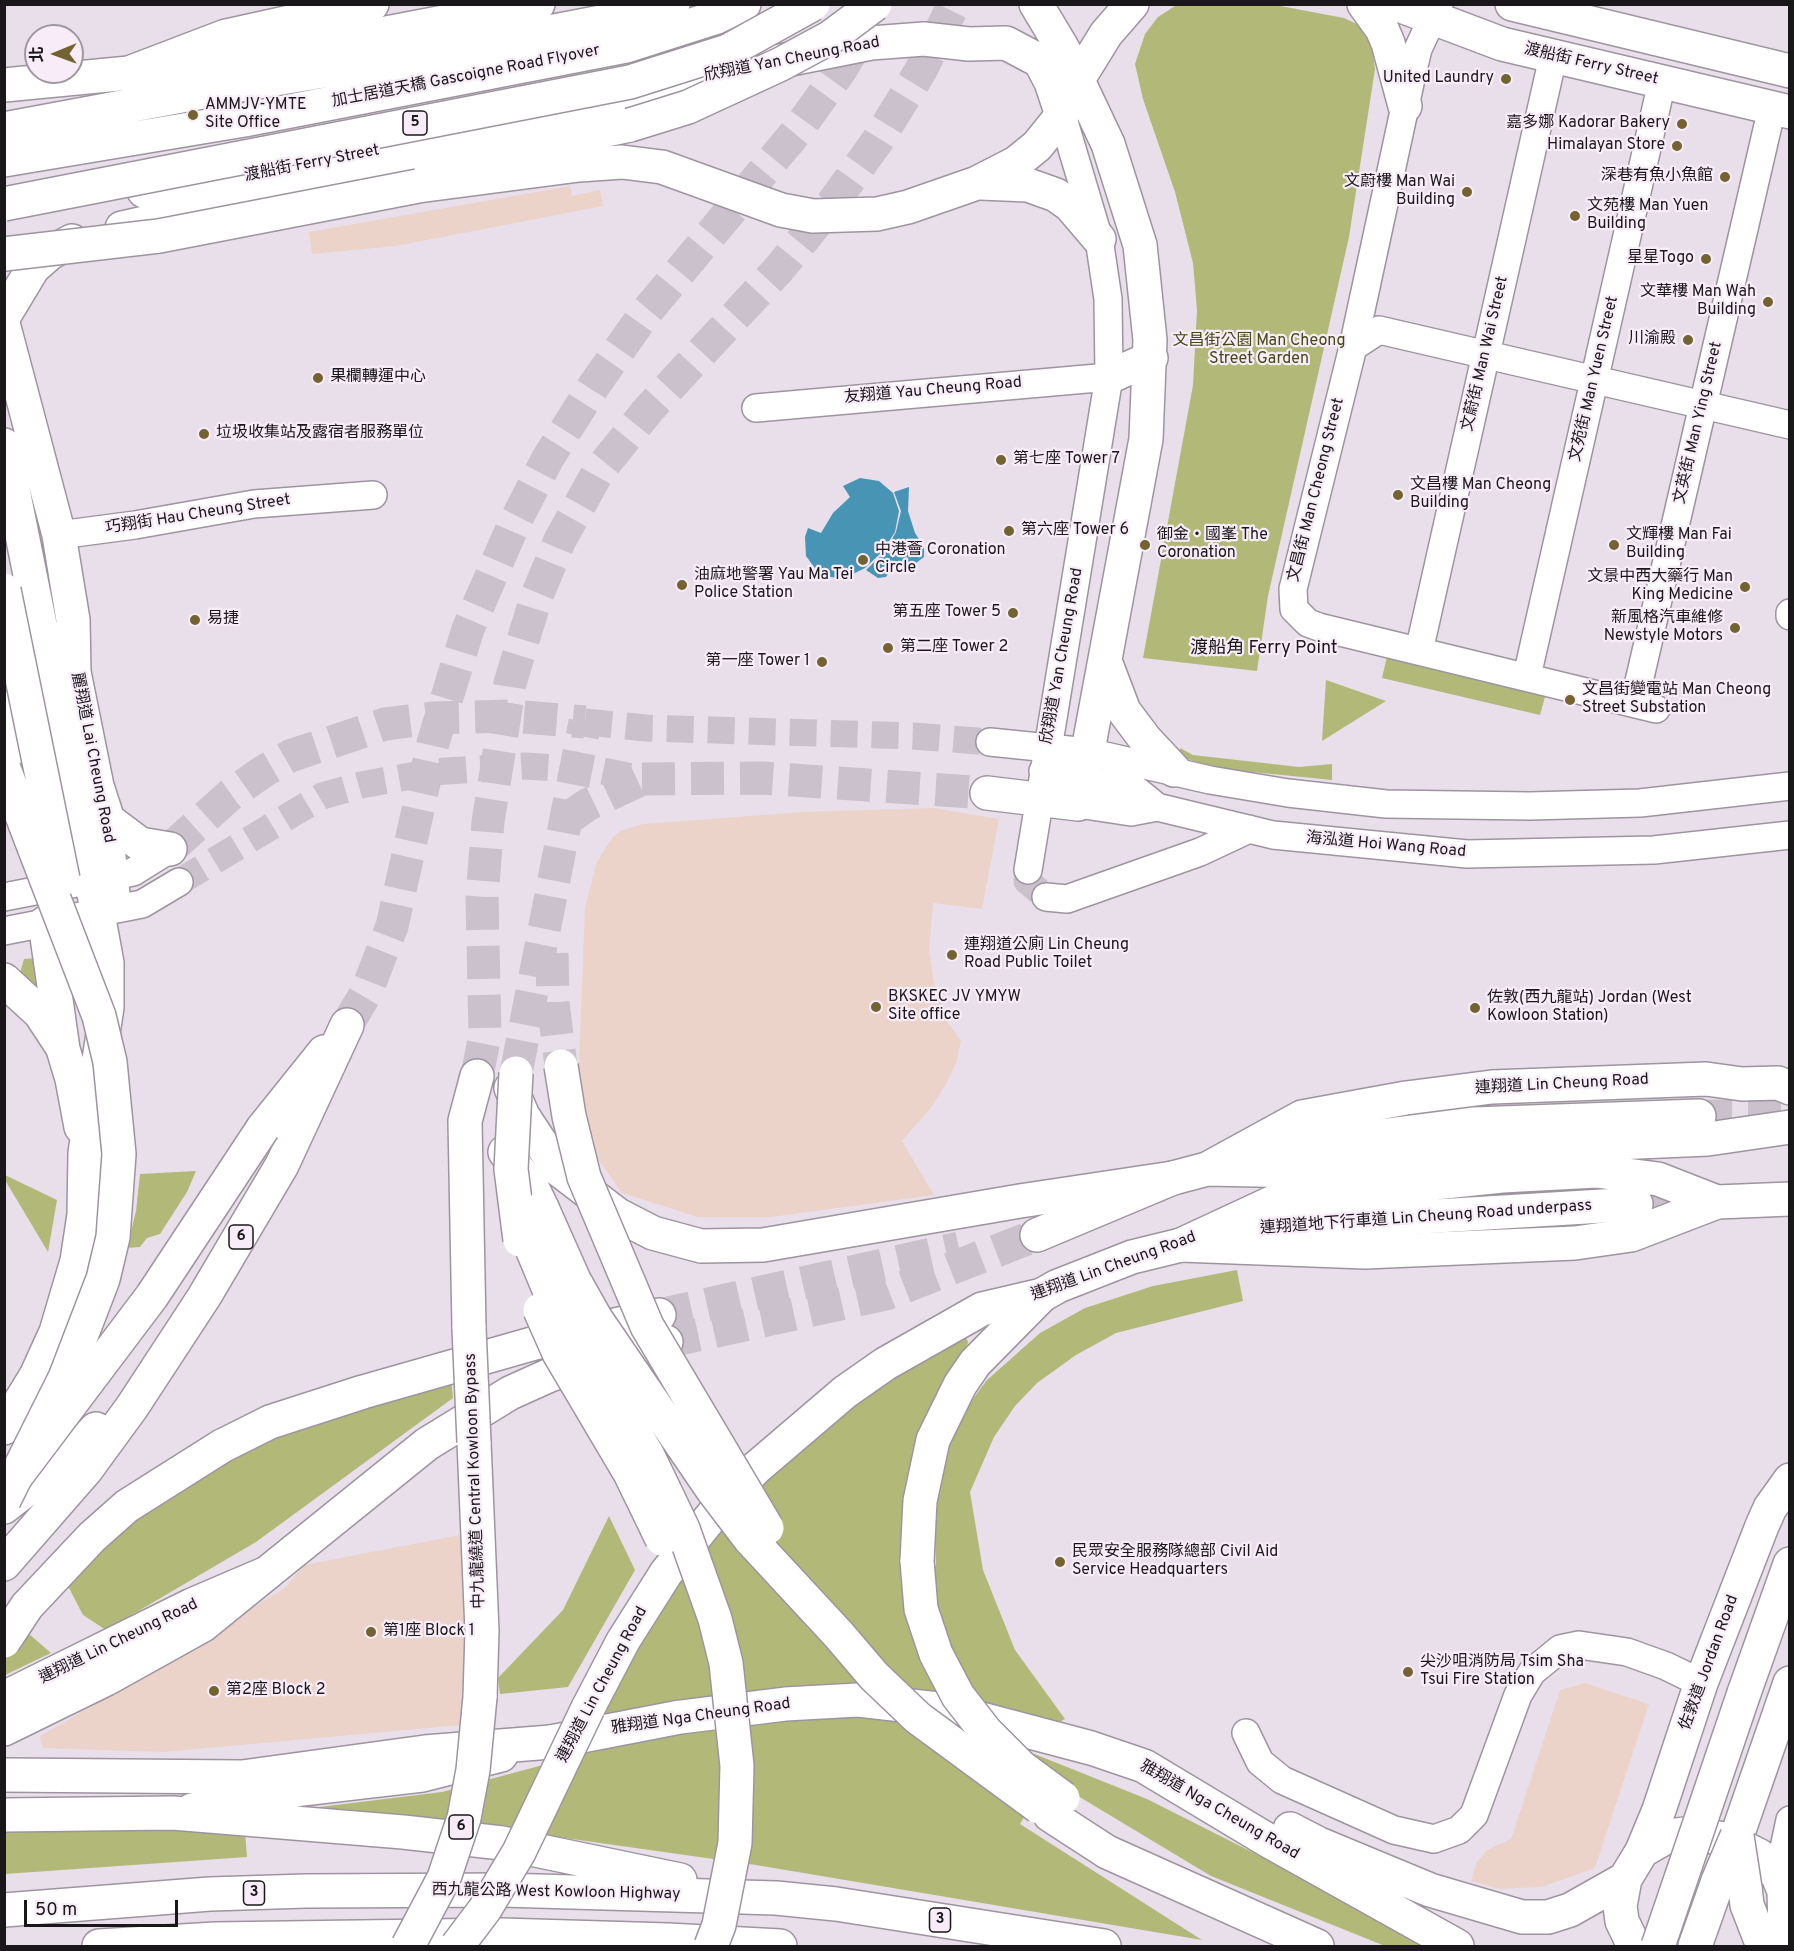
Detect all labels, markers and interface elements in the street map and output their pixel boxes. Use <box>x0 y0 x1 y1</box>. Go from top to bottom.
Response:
north arrow <box>24 24 84 84</box>
street label: 欣翔道 Yan Cheung Road <box>702 34 882 86</box>
street label: 渡船街 Ferry Street <box>1522 40 1660 90</box>
street label: 加士居道天橋 Gascoigne Road Flyover <box>330 42 602 112</box>
text: 北 <box>28 46 48 62</box>
place label: United Laundry <box>1383 69 1494 89</box>
marker: United Laundry <box>1499 72 1513 86</box>
place label: AMMJV-YMTE Site Office <box>205 96 306 134</box>
marker: AMMJV-YMTE Site Office <box>186 108 200 122</box>
road number: 5 <box>403 111 427 135</box>
place label: 嘉多娜 Kadorar Bakery <box>1506 114 1670 134</box>
marker: 嘉多娜 Kadorar Bakery <box>1675 117 1689 131</box>
place label: Himalayan Store <box>1547 136 1665 156</box>
marker: Himalayan Store <box>1670 139 1684 153</box>
street label: 渡船街 Ferry Street <box>243 142 381 186</box>
place label: 深巷有魚小魚館 <box>1601 167 1713 187</box>
marker: 深巷有魚小魚館 <box>1718 170 1732 184</box>
place label: 文蔚樓 Man Wai Building <box>1344 173 1455 211</box>
marker: 文蔚樓 Man Wai Building <box>1460 185 1474 199</box>
place label: 文苑樓 Man Yuen Building <box>1587 197 1708 235</box>
marker: 文苑樓 Man Yuen Building <box>1568 209 1582 223</box>
place label: 星星Togo <box>1627 249 1694 269</box>
marker: 星星Togo <box>1699 252 1713 266</box>
street label: 文蔚街 Man Wai Street <box>1459 274 1513 434</box>
place label: 文華樓 Man Wah Building <box>1640 283 1756 321</box>
street label: 文苑街 Man Yuen Street <box>1567 294 1623 464</box>
marker: 文華樓 Man Wah Building <box>1761 295 1775 309</box>
place label: 川渝殿 <box>1628 330 1676 350</box>
park label: 文昌街公園 Man Cheong Street Garden <box>1172 332 1346 370</box>
marker: 川渝殿 <box>1681 333 1695 347</box>
street label: 文英街 Man Ying Street <box>1671 340 1727 506</box>
place label: 果欄轉運中心 <box>330 368 426 388</box>
marker: 果欄轉運中心 <box>311 371 325 385</box>
street label: 友翔道 Yau Cheung Road <box>843 374 1023 408</box>
street label: 文昌街 Man Cheong Street <box>1285 396 1349 584</box>
place label: 垃圾收集站及露宿者服務單位 <box>216 424 424 444</box>
marker: 垃圾收集站及露宿者服務單位 <box>197 427 211 441</box>
place label: 第七座 Tower 7 <box>1013 450 1120 470</box>
marker: 第七座 Tower 7 <box>994 453 1008 467</box>
place label: 文昌樓 Man Cheong Building <box>1410 476 1551 514</box>
marker: 文昌樓 Man Cheong Building <box>1391 488 1405 502</box>
street label: 巧翔街 Hau Cheung Street <box>104 491 292 539</box>
place label: 第六座 Tower 6 <box>1021 521 1129 541</box>
marker: 第六座 Tower 6 <box>1002 524 1016 538</box>
place label: 御金‧國峯 The Coronation <box>1157 526 1268 564</box>
place label: 文輝樓 Man Fai Building <box>1626 526 1732 564</box>
marker: 御金‧國峯 The Coronation <box>1138 538 1152 552</box>
marker: 文輝樓 Man Fai Building <box>1607 538 1621 552</box>
place label: 中港薈 Coronation Circle <box>875 541 1006 579</box>
marker: 中港薈 Coronation Circle <box>856 553 870 567</box>
place label: 油麻地警署 Yau Ma Tei Police Station <box>694 566 853 604</box>
street label: 欣翔道 Yan Cheung Road <box>1038 566 1088 746</box>
place label: 文景中西大藥行 Man King Medicine <box>1587 568 1733 606</box>
marker: 油麻地警署 Yau Ma Tei Police Station <box>675 578 689 592</box>
marker: 文景中西大藥行 Man King Medicine <box>1738 580 1752 594</box>
place label: 第五座 Tower 5 <box>893 603 1001 623</box>
marker: 第五座 Tower 5 <box>1006 606 1020 620</box>
place label: 新風格汽車維修 Newstyle Motors <box>1604 609 1723 647</box>
place label: 易捷 <box>207 610 239 630</box>
marker: 易捷 <box>188 613 202 627</box>
marker: 新風格汽車維修 Newstyle Motors <box>1728 621 1742 635</box>
place label: 第二座 Tower 2 <box>900 638 1008 658</box>
district label: 渡船角 Ferry Point <box>1190 638 1338 660</box>
marker: 第二座 Tower 2 <box>881 641 895 655</box>
place label: 第一座 Tower 1 <box>706 652 810 672</box>
marker: 第一座 Tower 1 <box>815 655 829 669</box>
street label: 麗翔道 Lai Cheung Road <box>66 671 118 845</box>
place label: 文昌街變電站 Man Cheong Street Substation <box>1582 681 1771 719</box>
marker: 文昌街變電站 Man Cheong Street Substation <box>1563 693 1577 707</box>
street label: 海泓道 Hoi Wang Road <box>1305 829 1467 863</box>
place label: 連翔道公廁 Lin Cheung Road Public Toilet <box>964 936 1129 974</box>
marker: 連翔道公廁 Lin Cheung Road Public Toilet <box>945 948 959 962</box>
place label: BKSKEC JV YMYW Site office <box>888 988 1021 1026</box>
place label: 佐敦(西九龍站) Jordan (West Kowloon Station) <box>1487 989 1692 1027</box>
marker: BKSKEC JV YMYW Site office <box>869 1000 883 1014</box>
marker: 佐敦(西九龍站) Jordan (West Kowloon Station) <box>1468 1001 1482 1015</box>
street label: 連翔道 Lin Cheung Road <box>1475 1071 1649 1099</box>
street label: 連翔道地下行車道 Lin Cheung Road underpass <box>1259 1197 1593 1239</box>
road number: 6 <box>229 1225 253 1249</box>
street label: 連翔道 Lin Cheung Road <box>1029 1228 1199 1306</box>
street label: 中九龍繞道 Central Kowloon Bypass <box>462 1353 490 1609</box>
place label: 民眾安全服務隊總部 Civil Aid Service Headquarters <box>1072 1543 1278 1581</box>
marker: 民眾安全服務隊總部 Civil Aid Service Headquarters <box>1053 1555 1067 1569</box>
street label: 佐敦道 Jordan Road <box>1677 1593 1743 1733</box>
street label: 連翔道 Lin Cheung Road <box>37 1595 201 1689</box>
street label: 連翔道 Lin Cheung Road <box>554 1604 652 1766</box>
place label: 第1座 Block 1 <box>383 1622 475 1642</box>
marker: 第1座 Block 1 <box>364 1625 378 1639</box>
place label: 尖沙咀消防局 Tsim Sha Tsui Fire Station <box>1420 1653 1584 1691</box>
marker: 尖沙咀消防局 Tsim Sha Tsui Fire Station <box>1401 1665 1415 1679</box>
place label: 第2座 Block 2 <box>226 1681 325 1701</box>
marker: 第2座 Block 2 <box>207 1684 221 1698</box>
street label: 雅翔道 Nga Cheung Road <box>610 1695 792 1739</box>
street label: 雅翔道 Nga Cheung Road <box>1136 1757 1302 1865</box>
road number: 6 <box>449 1815 473 1839</box>
road number: 3 <box>244 1881 264 1905</box>
street label: 西九龍公路 West Kowloon Highway <box>431 1881 681 1905</box>
scale bar <box>27 1888 182 1926</box>
text: 50 m <box>35 1899 77 1922</box>
road number: 3 <box>930 1908 950 1932</box>

